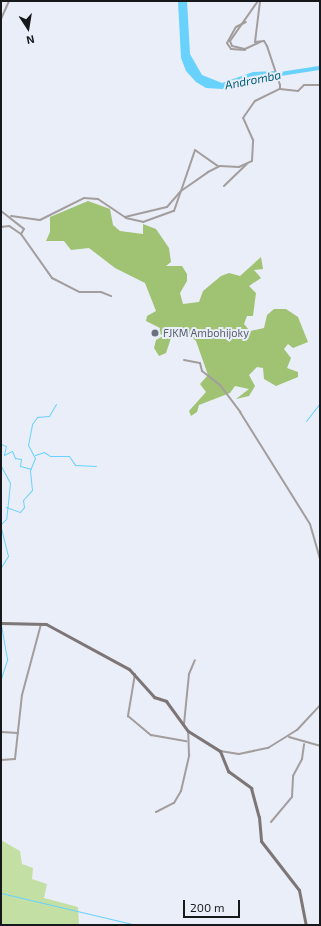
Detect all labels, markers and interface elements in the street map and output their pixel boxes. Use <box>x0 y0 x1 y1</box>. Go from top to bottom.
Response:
north arrow <box>8 8 48 48</box>
text: N <box>25 33 36 47</box>
water label: Andromba <box>224 68 282 92</box>
place label: FJKM Ambohijoky <box>163 326 249 340</box>
marker: FJKM Ambohijoky <box>150 328 160 338</box>
scale bar <box>185 892 242 918</box>
text: 200 m <box>190 900 224 914</box>

